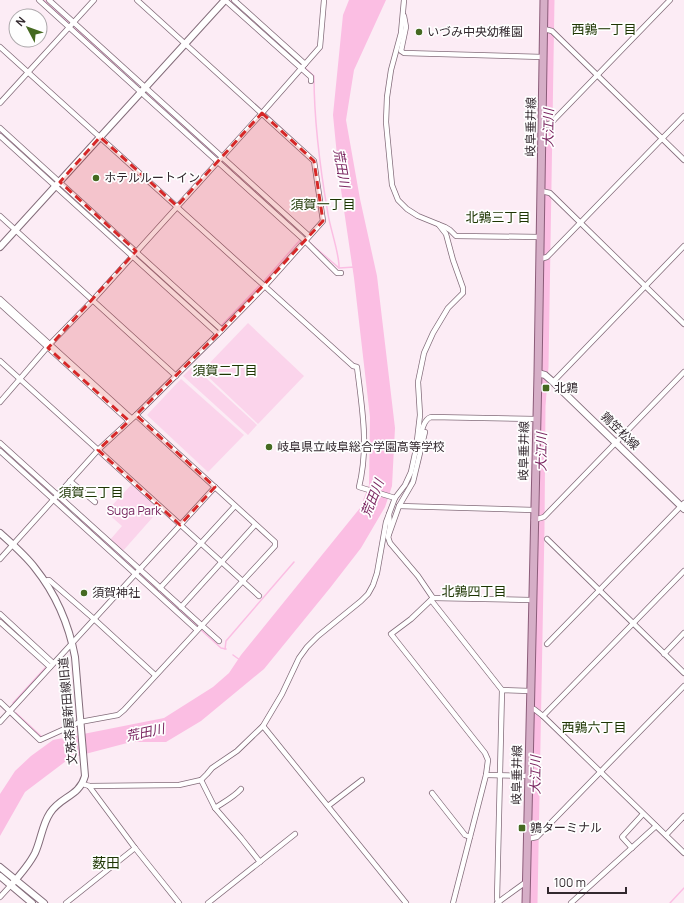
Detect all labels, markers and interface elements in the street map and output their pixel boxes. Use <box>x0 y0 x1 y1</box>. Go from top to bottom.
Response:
north arrow <box>8 8 48 48</box>
text: N <box>12 13 28 29</box>
district label: 西鶉一丁目 <box>571 20 637 38</box>
place label: いづみ中央幼稚園 <box>427 23 523 40</box>
marker: いづみ中央幼稚園 <box>414 27 424 37</box>
street label: 岐阜垂井線 <box>521 97 540 157</box>
water label: 大江川 <box>539 106 557 148</box>
water label: 荒田川 <box>330 147 355 191</box>
place label: ホテルルートイン <box>104 169 200 186</box>
marker: ホテルルートイン <box>91 173 101 183</box>
district label: 須賀一丁目 <box>290 195 356 213</box>
district label: 北鶉三丁目 <box>465 208 531 226</box>
district label: 須賀二丁目 <box>192 361 258 379</box>
place label: 北鶉 <box>554 379 578 396</box>
marker: 北鶉 <box>541 383 551 393</box>
street label: 鶉笠松線 <box>597 408 644 453</box>
street label: 岐阜垂井線 <box>514 421 533 481</box>
water label: 大江川 <box>532 430 550 472</box>
place label: 岐阜県立岐阜総合学園高等学校 <box>277 438 445 455</box>
marker: 岐阜県立岐阜総合学園高等学校 <box>264 442 274 452</box>
water label: 荒田川 <box>356 475 388 519</box>
district label: 須賀三丁目 <box>58 483 124 501</box>
park label: Suga Park <box>107 502 162 519</box>
district label: 北鶉四丁目 <box>441 582 507 600</box>
place label: 須賀神社 <box>92 584 140 601</box>
marker: 須賀神社 <box>79 588 89 598</box>
street label: 文殊茶屋新田線旧道 <box>54 657 81 766</box>
district label: 西鶉六丁目 <box>561 718 627 736</box>
water label: 荒田川 <box>124 719 168 745</box>
street label: 岐阜垂井線 <box>507 745 526 805</box>
water label: 大江川 <box>526 753 544 795</box>
place label: 鶉ターミナル <box>530 819 602 836</box>
marker: 鶉ターミナル <box>517 823 527 833</box>
district label: 薮田 <box>92 853 120 872</box>
scale bar <box>548 869 626 895</box>
text: 100 m <box>554 874 586 891</box>

